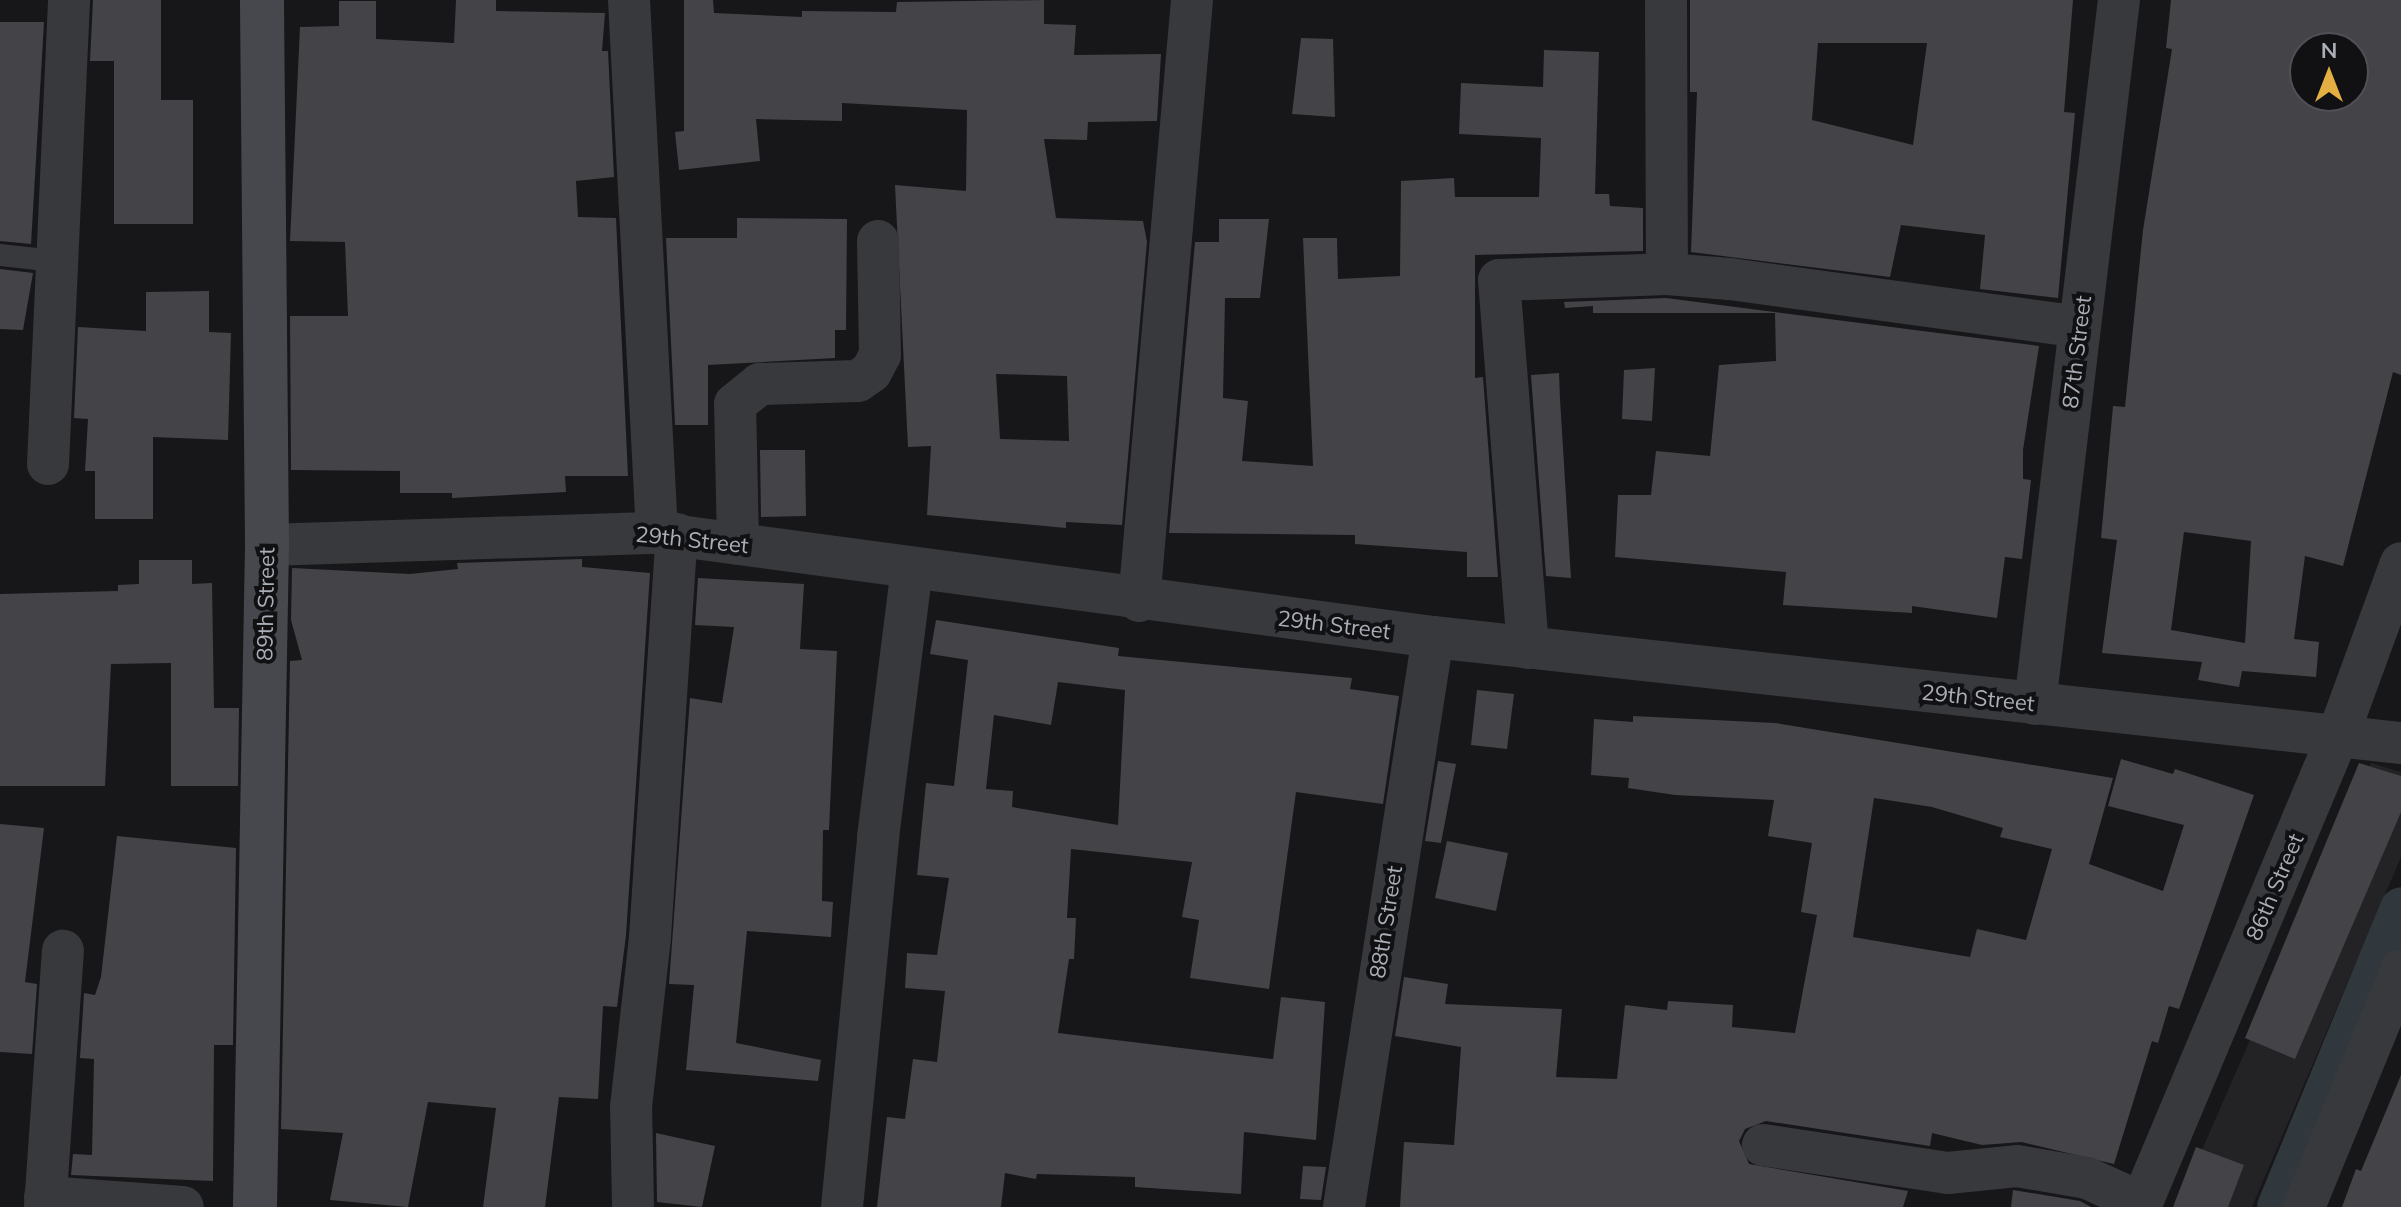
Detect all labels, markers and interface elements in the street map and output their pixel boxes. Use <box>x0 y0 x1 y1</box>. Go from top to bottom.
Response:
north arrow <box>2289 32 2369 112</box>
text: N <box>2321 36 2337 64</box>
street label: 87th Street <box>2057 294 2097 410</box>
street label: 29th Street <box>634 521 750 559</box>
street label: 89th Street <box>252 547 280 661</box>
street label: 29th Street <box>1276 605 1392 645</box>
street label: 29th Street <box>1920 679 2036 717</box>
street label: 86th Street <box>2241 830 2309 944</box>
street label: 88th Street <box>1364 864 1408 980</box>

